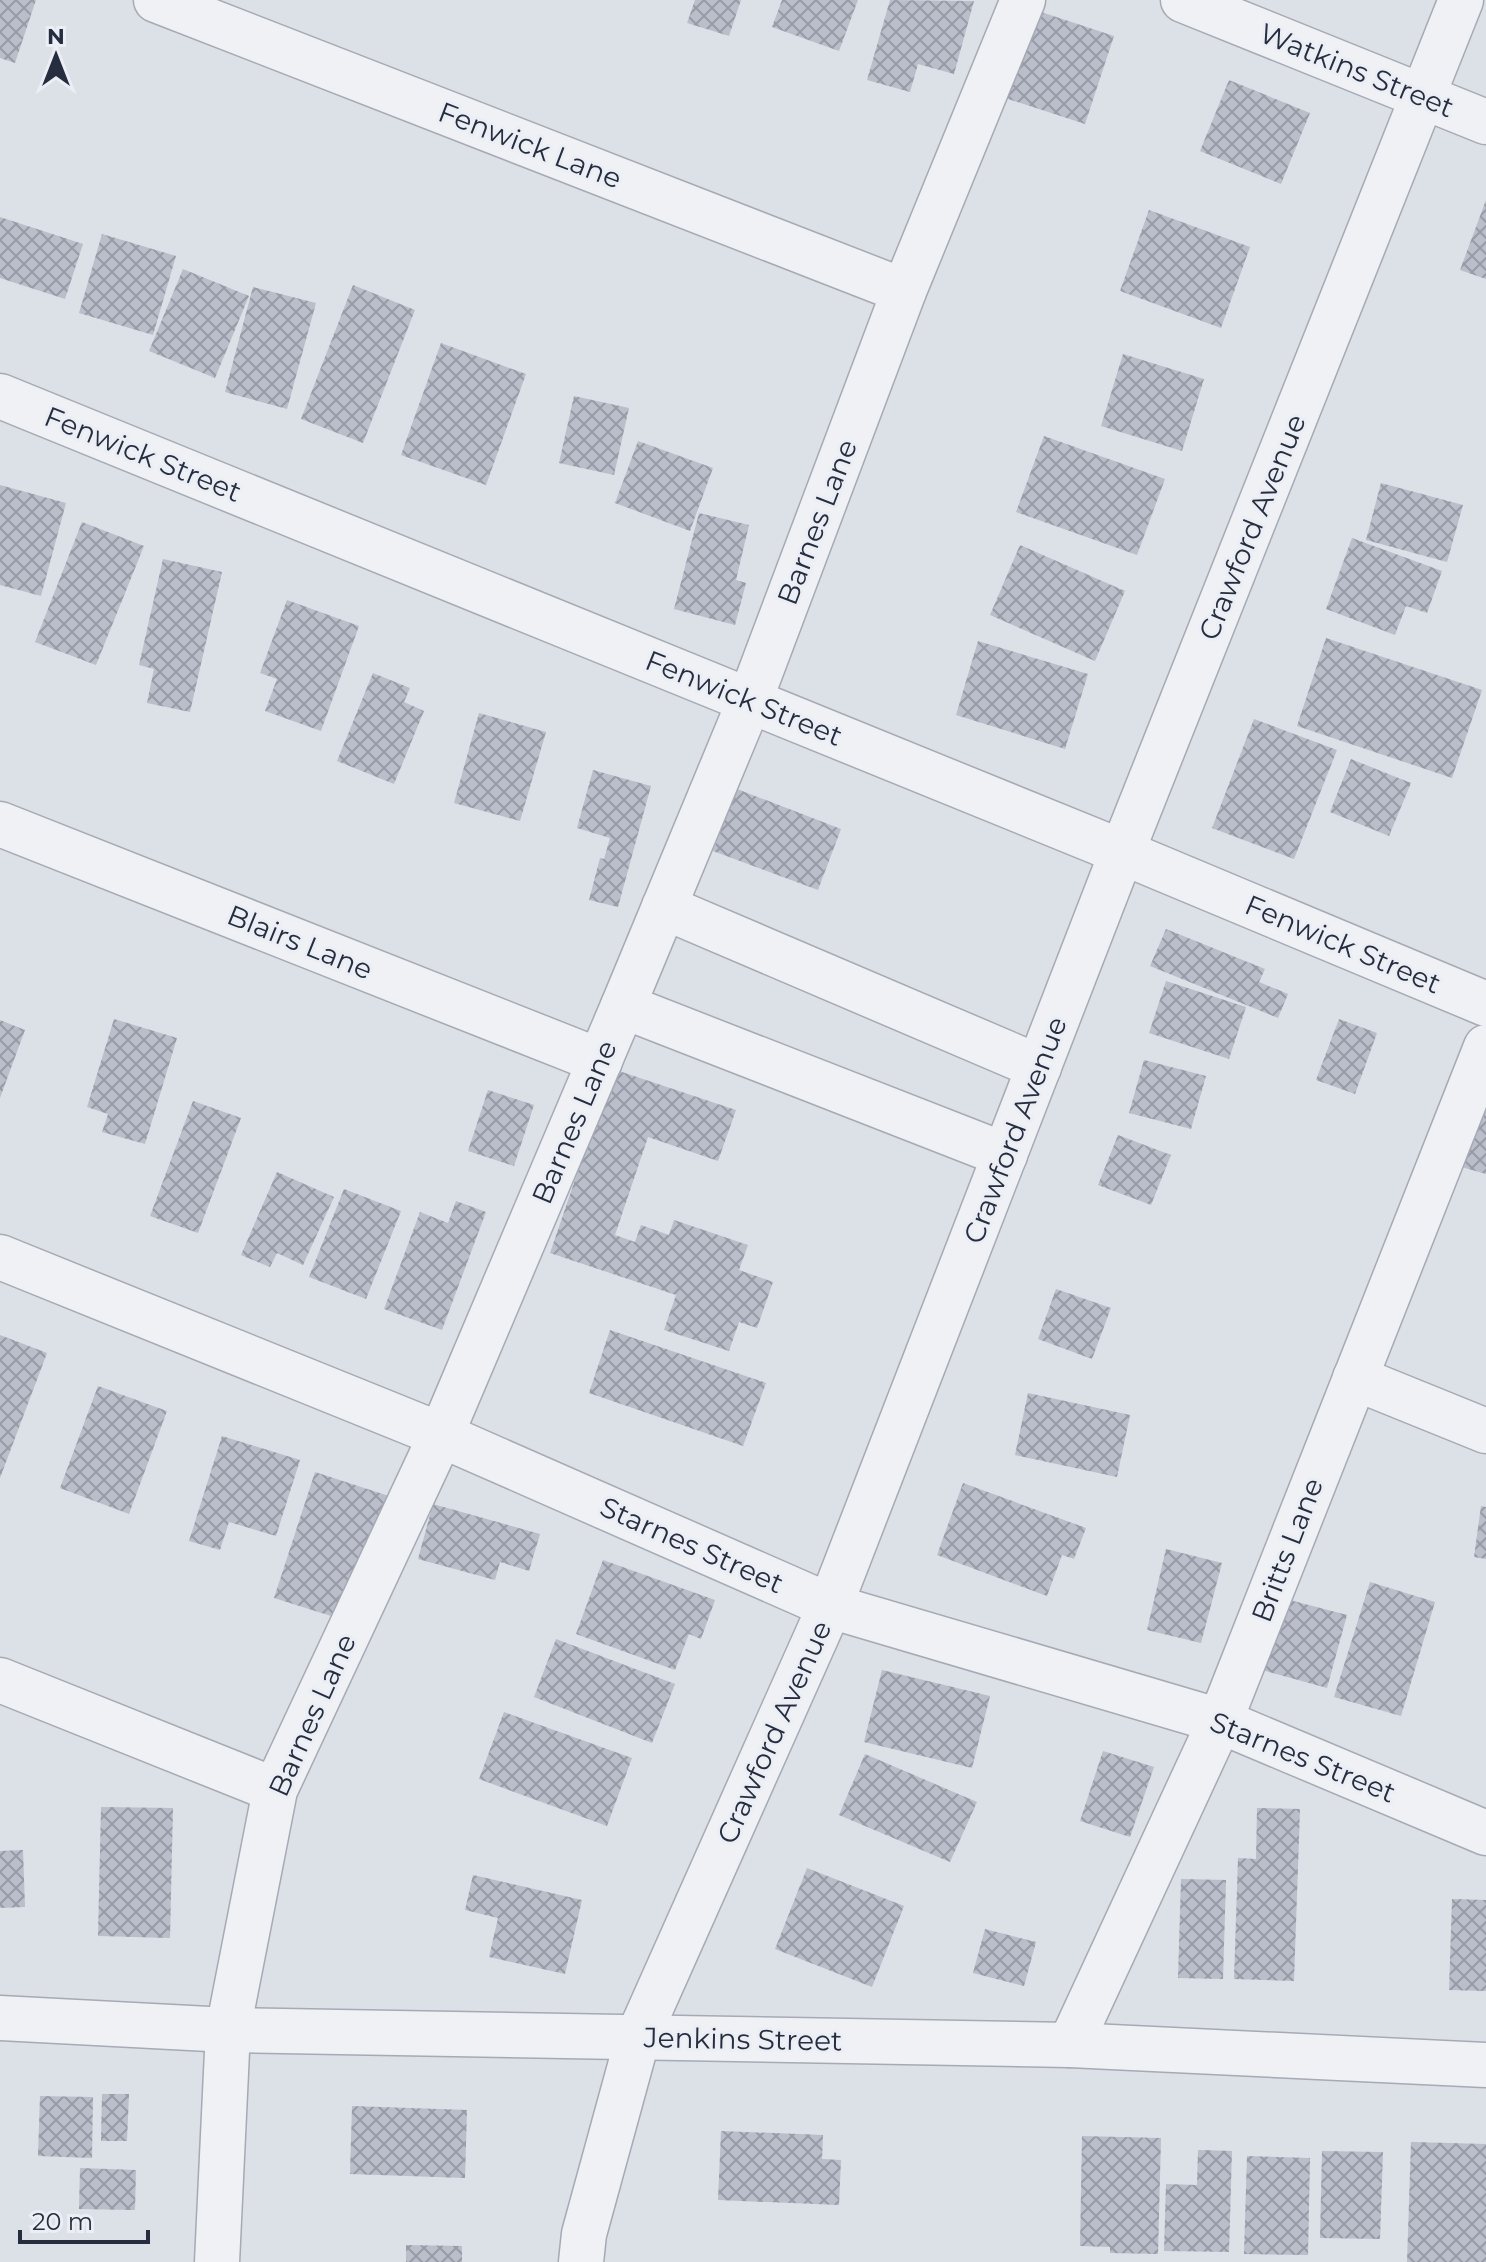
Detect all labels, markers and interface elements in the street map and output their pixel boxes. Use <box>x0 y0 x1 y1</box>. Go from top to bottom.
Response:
north arrow <box>16 16 96 96</box>
street label: Watkins Street <box>1255 16 1459 124</box>
text: N <box>47 23 65 50</box>
street label: Fenwick Lane <box>434 94 626 196</box>
street label: Fenwick Street <box>40 399 246 509</box>
street label: Crawford Avenue <box>1191 409 1313 645</box>
street label: Barnes Lane <box>770 435 864 609</box>
street label: Fenwick Street <box>641 643 847 753</box>
street label: Fenwick Street <box>1240 887 1446 1001</box>
street label: Blairs Lane <box>222 897 378 987</box>
street label: Crawford Avenue <box>956 1012 1074 1248</box>
street label: Barnes Lane <box>524 1035 624 1209</box>
street label: Britts Lane <box>1244 1473 1330 1627</box>
street label: Starnes Street <box>595 1489 789 1601</box>
street label: Crawford Avenue <box>710 1615 838 1849</box>
street label: Barnes Lane <box>261 1628 363 1802</box>
street label: Starnes Street <box>1205 1704 1401 1810</box>
street label: Jenkins Street <box>642 2020 843 2058</box>
scale bar <box>20 2194 148 2244</box>
text: 20 m <box>32 2207 93 2236</box>

